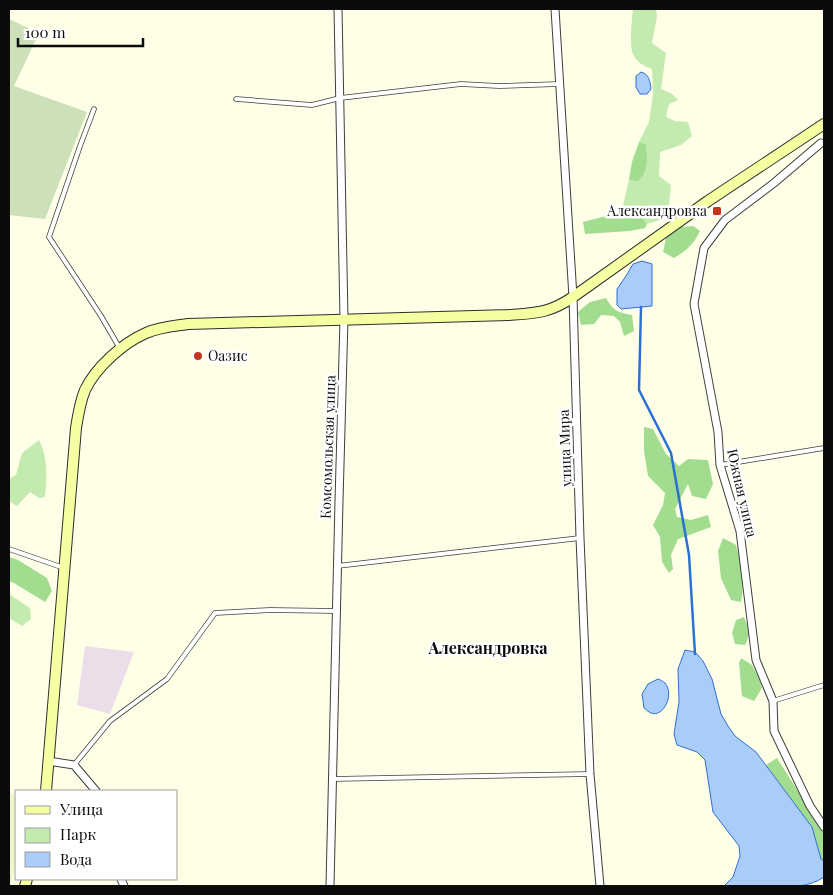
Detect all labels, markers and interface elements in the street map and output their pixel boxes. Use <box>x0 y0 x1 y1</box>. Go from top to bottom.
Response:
scale bar <box>18 15 142 47</box>
text: 100 m <box>25 22 66 42</box>
place label: Александровка <box>606 201 707 220</box>
marker: Александровка <box>711 205 723 217</box>
place label: Оазис <box>208 346 248 365</box>
marker: Оазис <box>192 350 204 362</box>
street label: Комсомольская улица <box>315 375 340 519</box>
street label: улица Мира <box>554 409 575 488</box>
street label: Южная улица <box>723 447 762 539</box>
district label: Александровка <box>427 637 548 658</box>
legend <box>15 790 178 880</box>
text: Улица <box>59 799 103 819</box>
text: Парк <box>60 824 96 844</box>
text: Вода <box>60 849 93 869</box>

